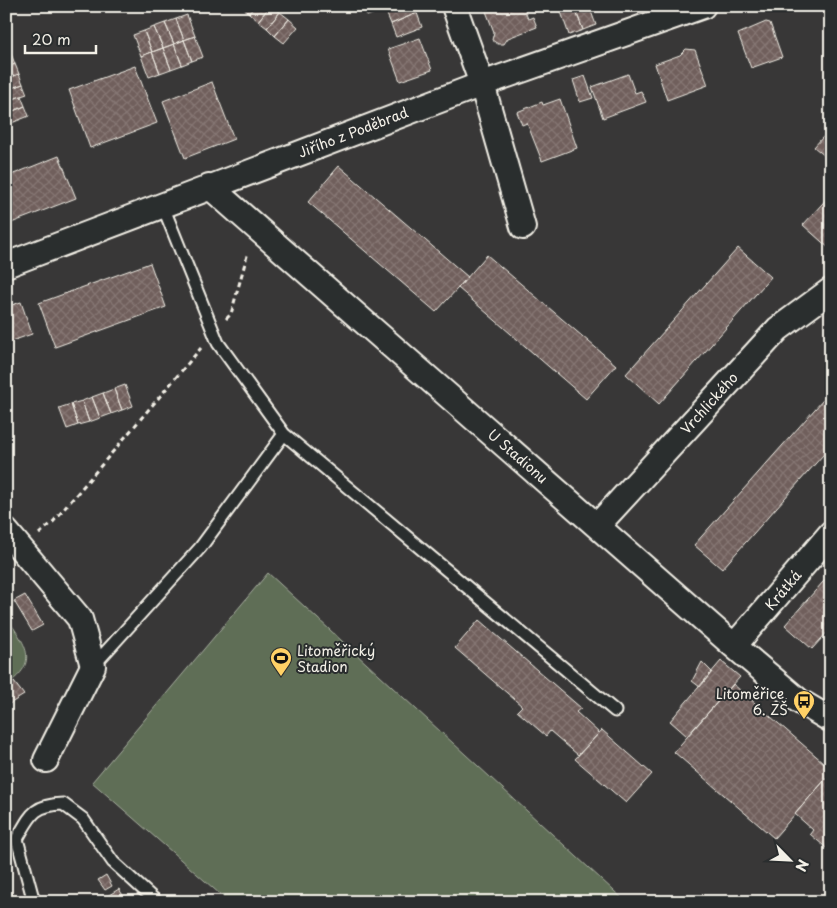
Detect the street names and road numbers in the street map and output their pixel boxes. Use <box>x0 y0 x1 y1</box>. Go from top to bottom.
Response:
street label: Jiřího z Poděbrad <box>295 101 411 163</box>
street label: Vrchlického <box>675 367 743 439</box>
street label: U Stadionu <box>483 424 553 488</box>
street label: Krátká <box>760 565 806 615</box>

